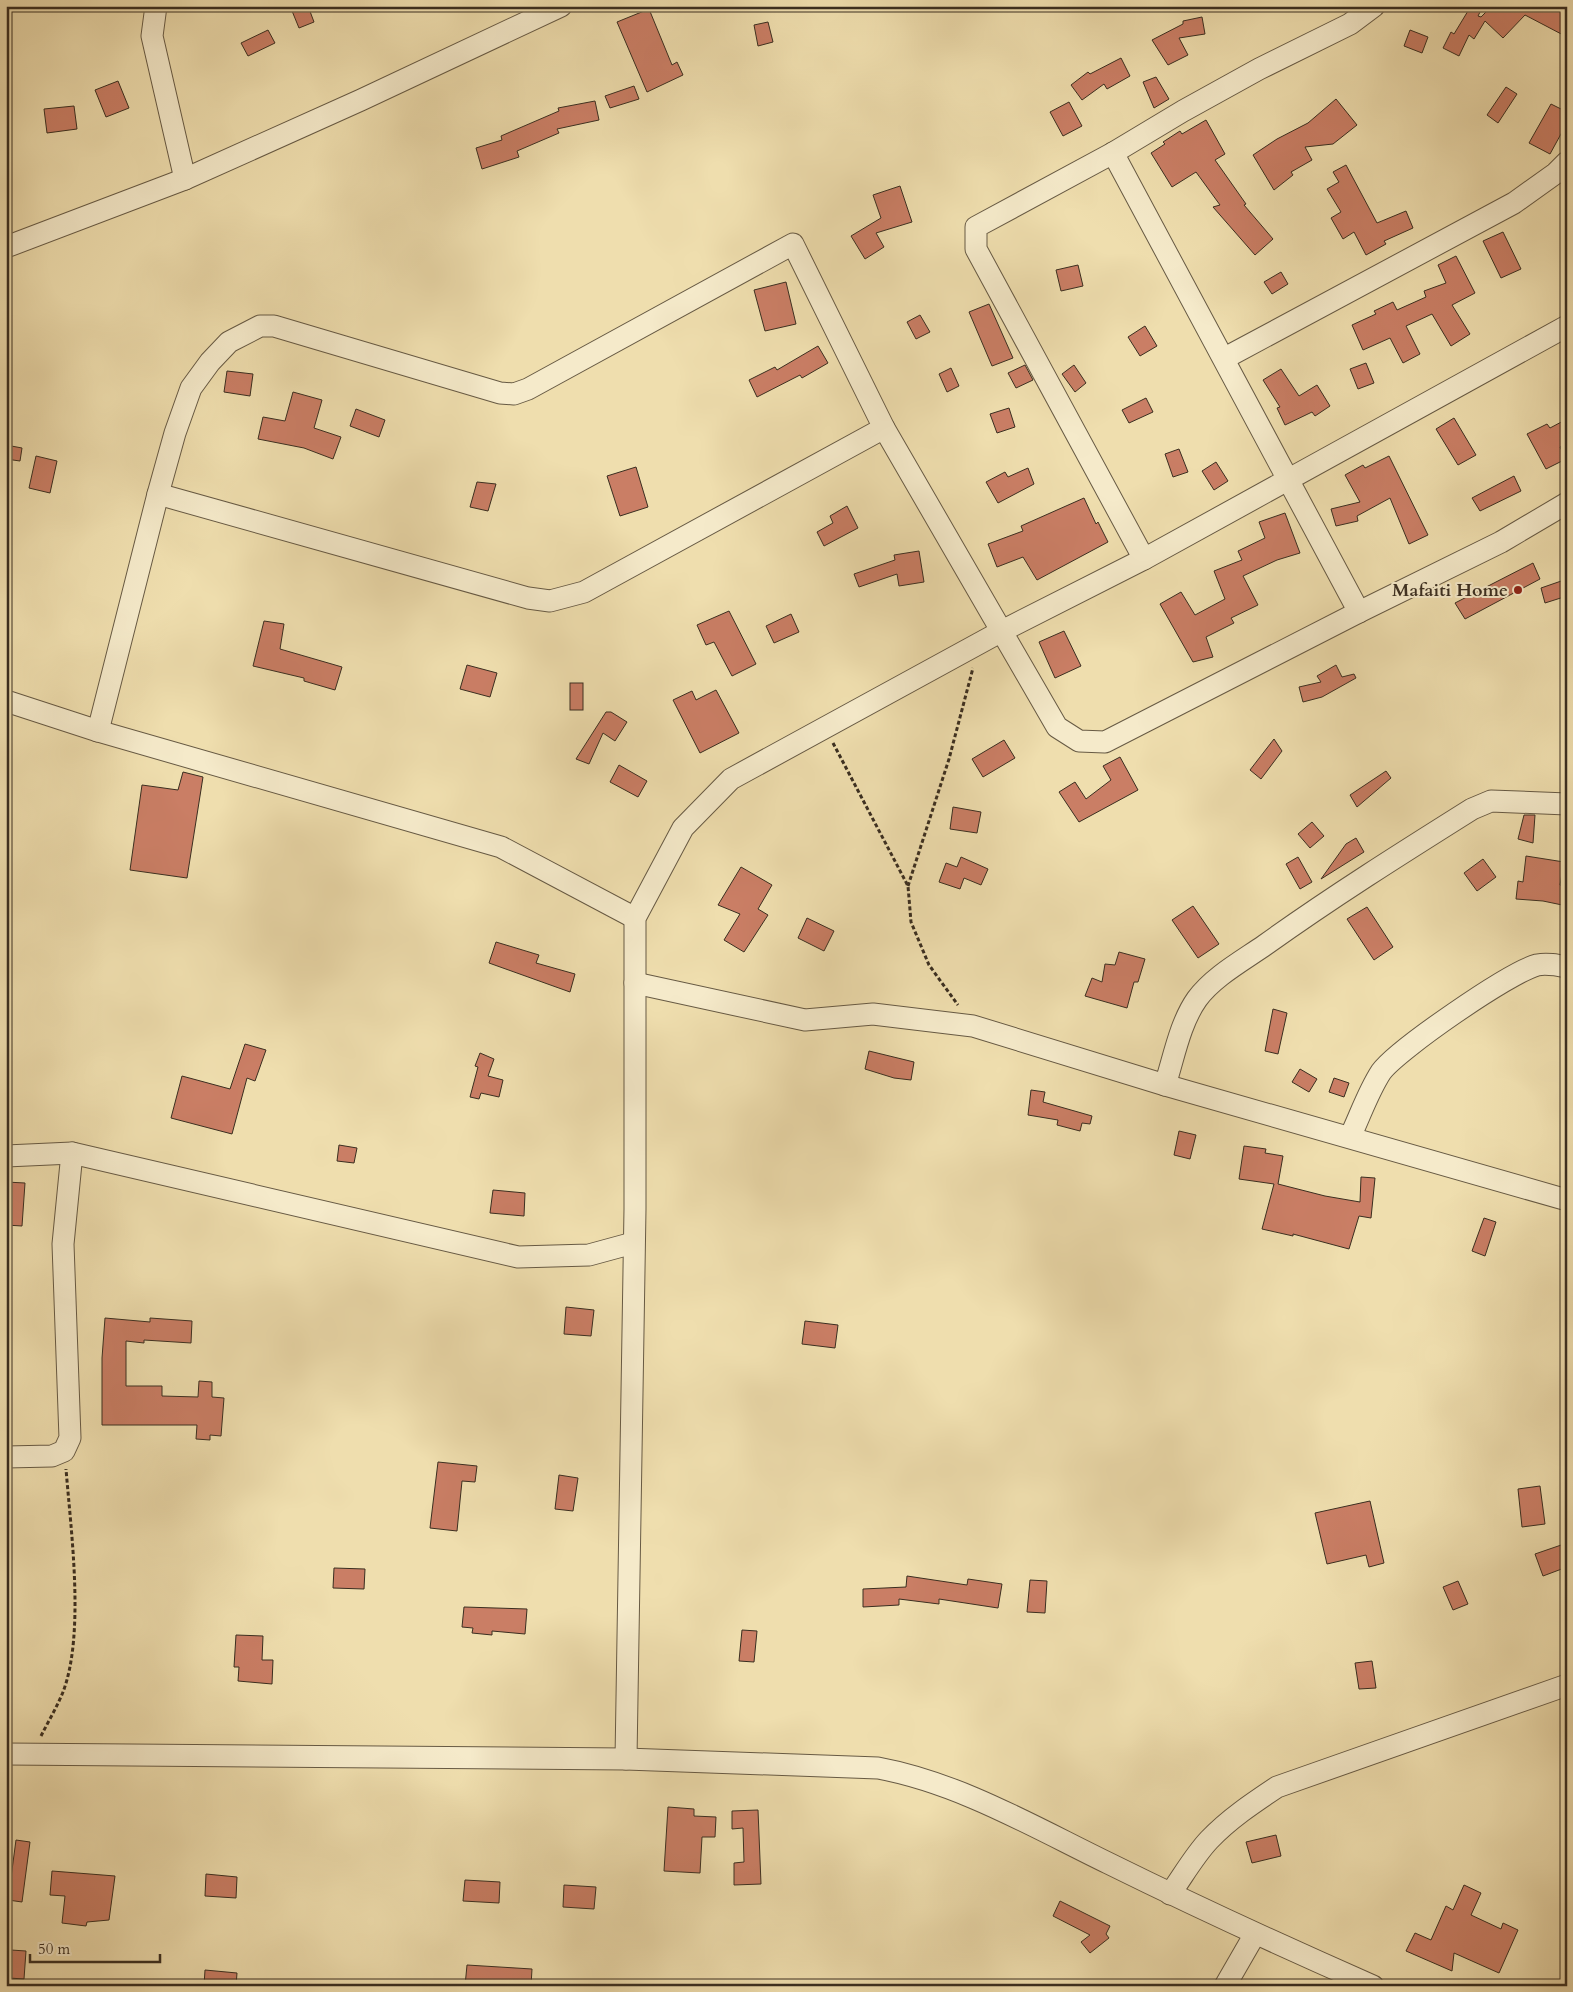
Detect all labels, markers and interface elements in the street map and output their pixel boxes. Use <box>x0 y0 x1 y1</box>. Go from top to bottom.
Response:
place label: Mafaiti Home <box>1392 578 1508 603</box>
marker: Mafaiti Home <box>1512 584 1524 596</box>
scale bar <box>30 1932 160 1964</box>
text: 50 m <box>38 1939 70 1959</box>

